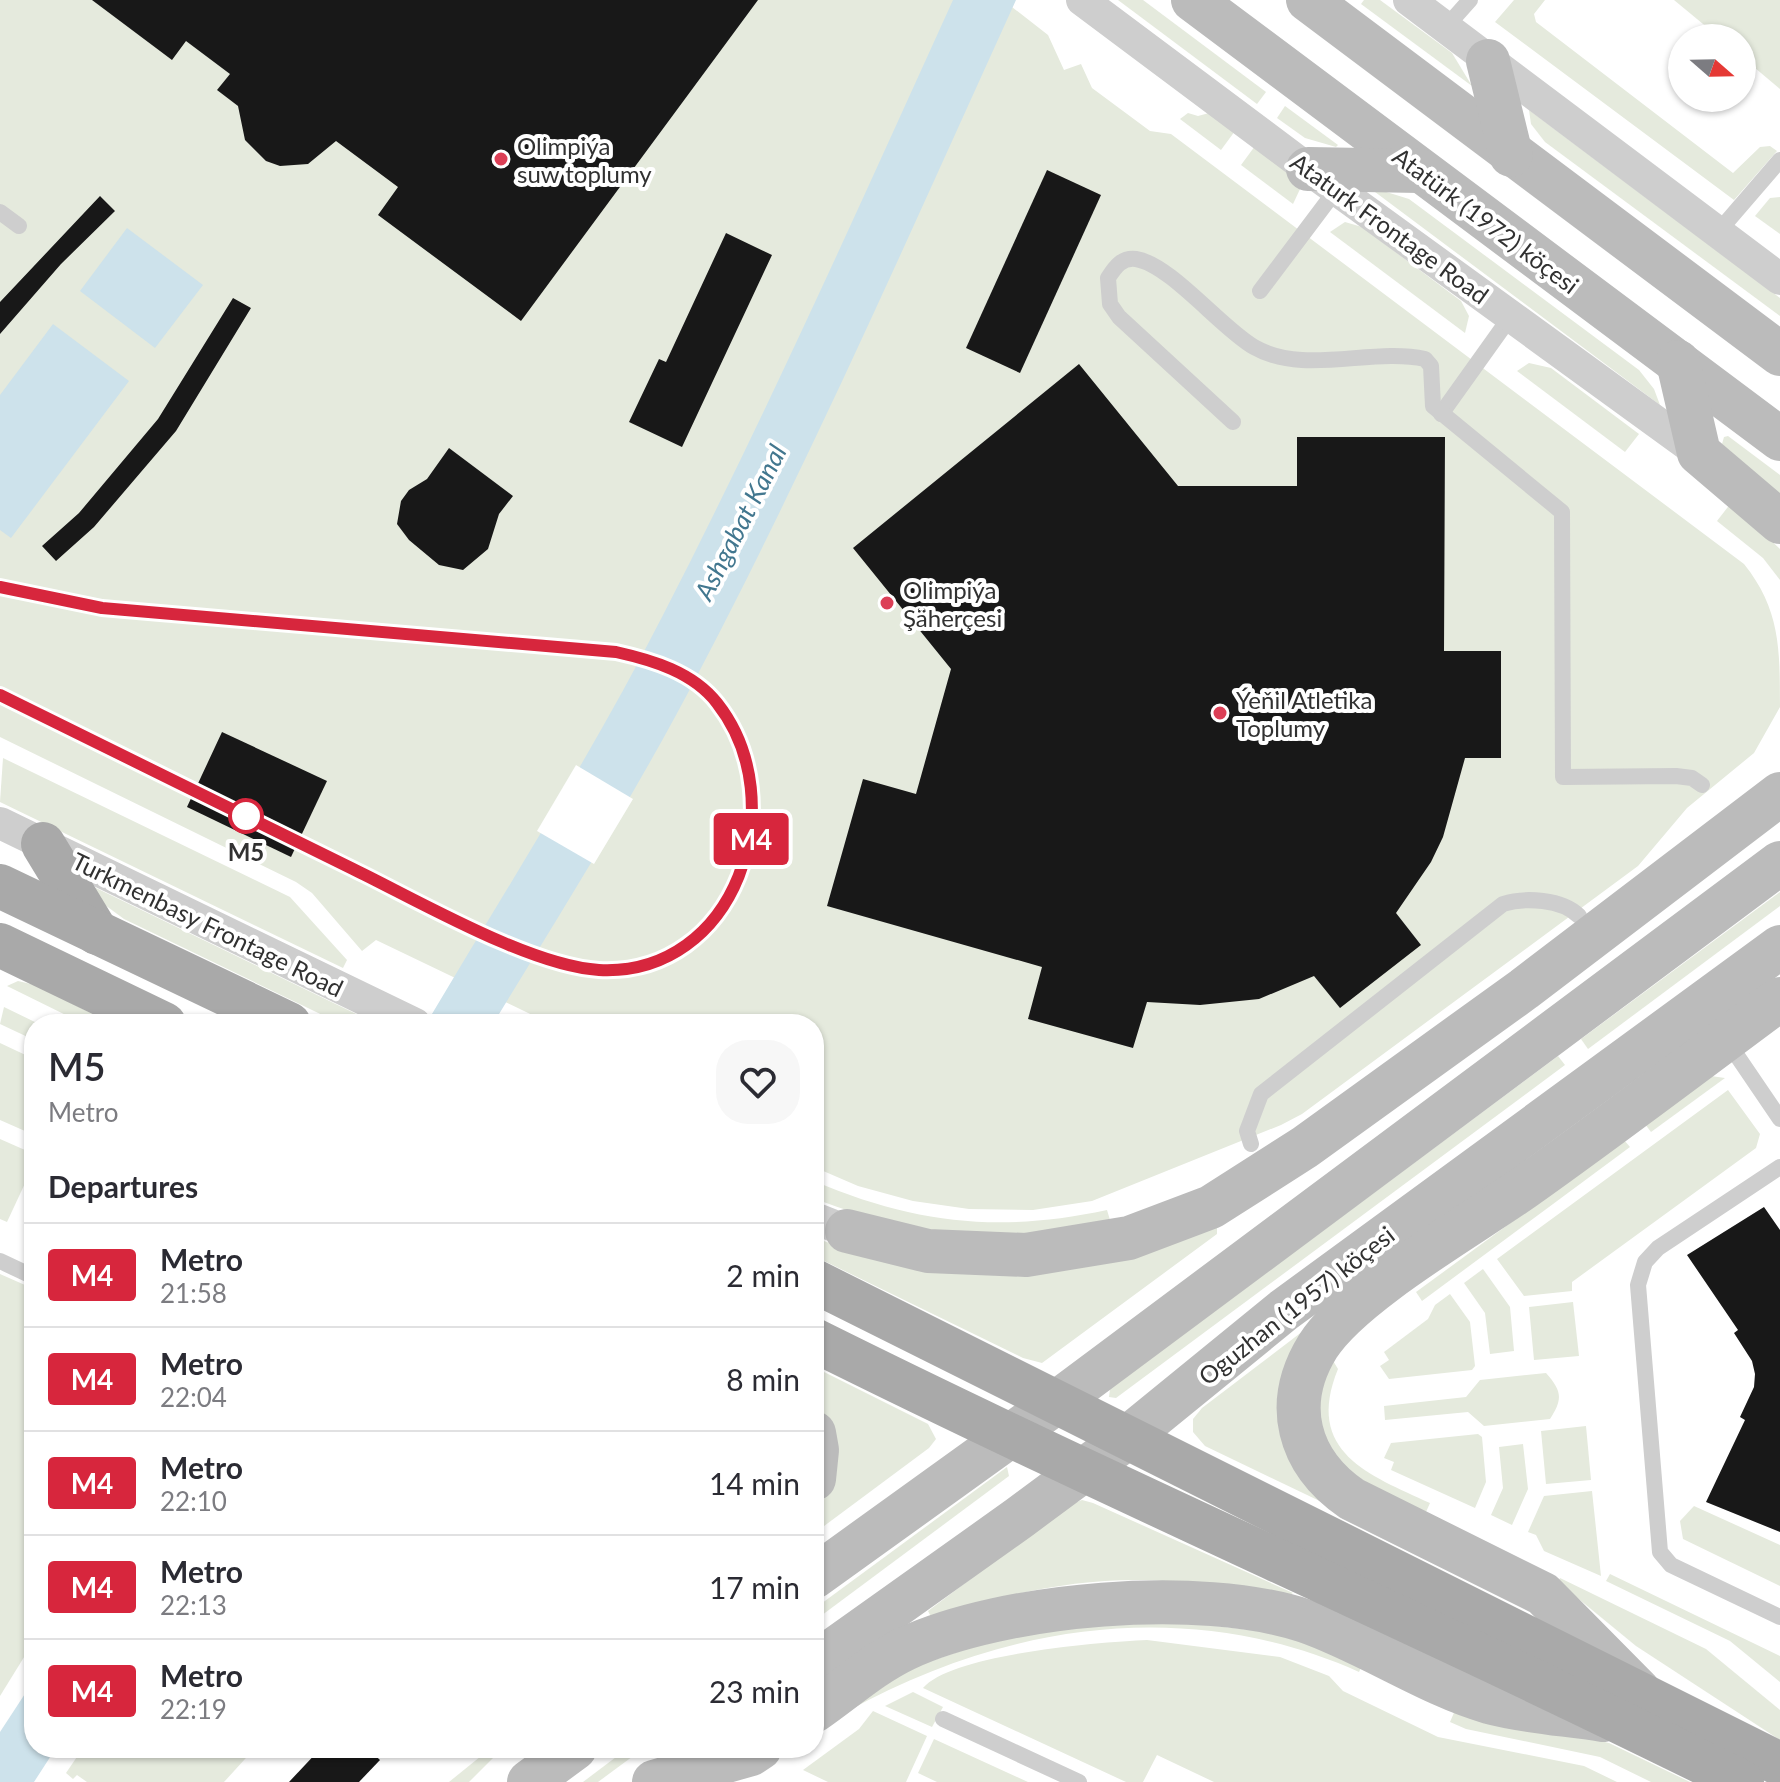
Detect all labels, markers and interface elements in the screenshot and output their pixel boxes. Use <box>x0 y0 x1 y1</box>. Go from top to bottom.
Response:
north arrow <box>1668 24 1756 112</box>
map controls <box>1668 24 1756 112</box>
place label: Olimpiýa suw toplumy <box>517 131 652 188</box>
street label: Atatürk (1972) köçesi <box>1388 141 1584 299</box>
street label: Ataturk Frontage Road <box>1285 146 1495 310</box>
marker: Olimpiýa suw toplumy <box>492 150 510 168</box>
water label: Ashgabat Kanal <box>687 439 793 606</box>
place label: Olimpiýa Şäherçesi <box>903 575 1002 632</box>
marker: Olimpiýa Şäherçesi <box>878 594 896 612</box>
place label: Ýeňil Atletika Toplumy <box>1236 685 1372 742</box>
marker: Ýeňil Atletika Toplumy <box>1211 704 1229 722</box>
marker: M5 <box>229 799 263 833</box>
line badge: M4 <box>715 813 787 865</box>
text: M4 <box>730 822 772 856</box>
place label: M5 <box>228 837 264 866</box>
street label: Turkmenbasy Frontage Road <box>68 846 348 1002</box>
button: heart <box>716 1040 800 1124</box>
text: M5 <box>48 1043 106 1089</box>
text: Metro <box>48 1096 118 1128</box>
text: Departures <box>48 1168 198 1204</box>
street label: Oguzhan (1957) köçesi <box>1192 1220 1400 1390</box>
text: Metro <box>160 1241 243 1277</box>
text: 2 min <box>726 1257 800 1293</box>
text: M4 <box>71 1258 113 1292</box>
text: 21:58 <box>160 1277 227 1309</box>
text: Metro <box>160 1345 243 1381</box>
text: 8 min <box>726 1361 800 1397</box>
text: M4 <box>71 1362 113 1396</box>
text: 22:04 <box>160 1381 227 1413</box>
text: Metro <box>160 1449 243 1485</box>
text: 14 min <box>709 1465 800 1501</box>
text: M4 <box>71 1466 113 1500</box>
text: 22:10 <box>160 1485 227 1517</box>
text: Metro <box>160 1553 243 1589</box>
text: 17 min <box>709 1569 800 1605</box>
text: M4 <box>71 1570 113 1604</box>
text: 22:13 <box>160 1589 227 1621</box>
text: Metro <box>160 1657 243 1693</box>
text: 23 min <box>709 1673 800 1709</box>
text: M4 <box>71 1674 113 1708</box>
text: 22:19 <box>160 1693 227 1725</box>

